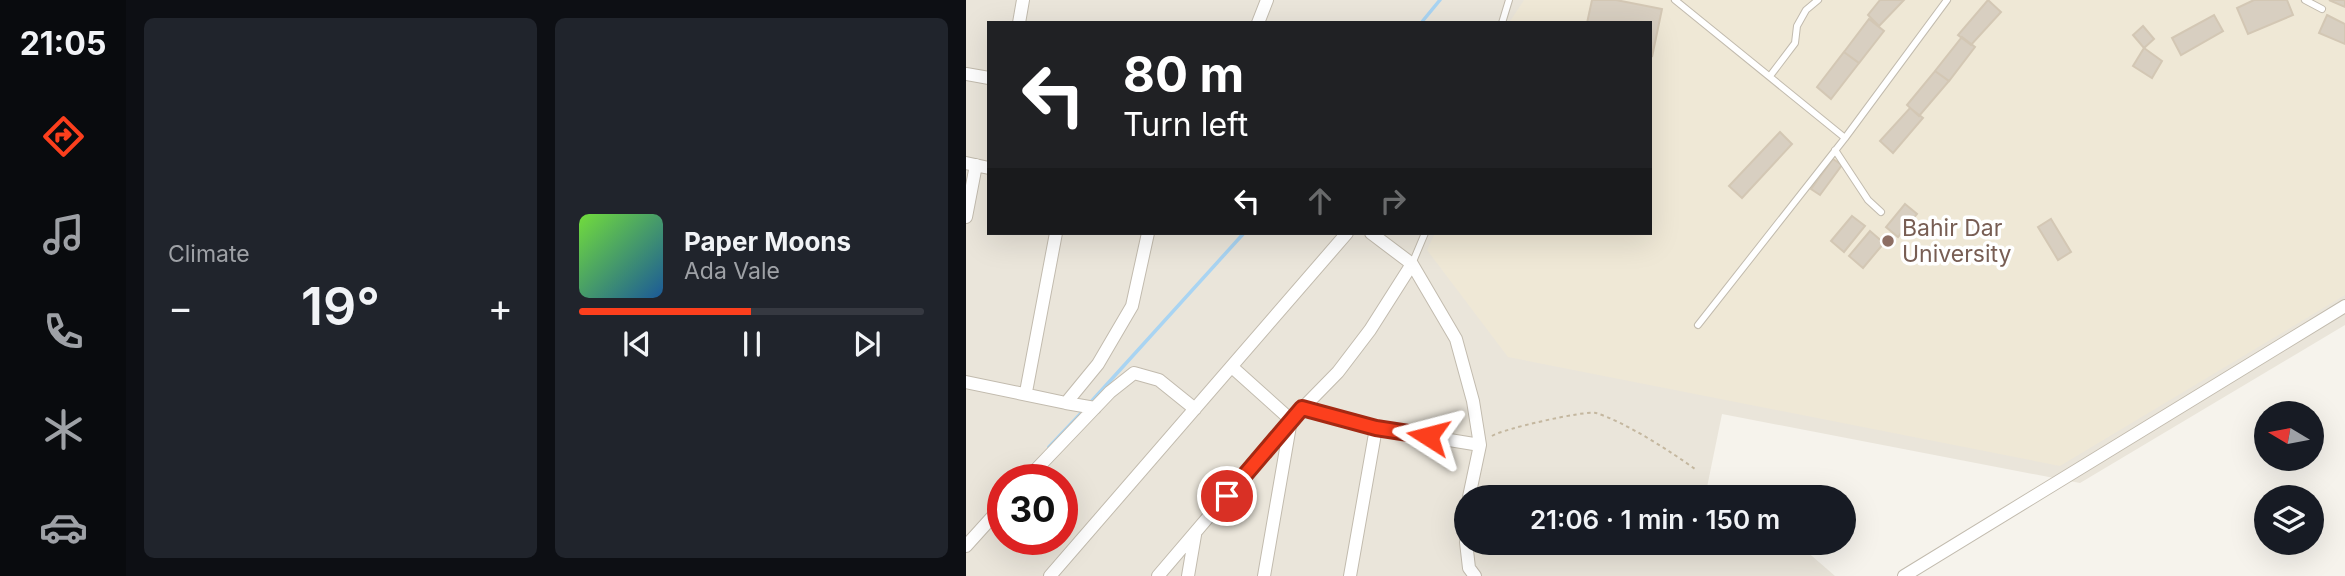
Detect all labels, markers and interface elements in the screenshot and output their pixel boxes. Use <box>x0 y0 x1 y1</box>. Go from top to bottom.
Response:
text: 21:05 <box>20 24 106 63</box>
text: 80 m <box>1123 45 1244 104</box>
icon: left <box>1008 49 1099 140</box>
text: Turn left <box>1123 105 1248 144</box>
icon: directions <box>39 112 88 161</box>
icon: left <box>1228 182 1266 220</box>
icon: ahead <box>1301 182 1339 220</box>
icon: right <box>1374 182 1412 220</box>
icon: music <box>39 210 88 259</box>
place label: Bahir Dar University <box>1902 214 2012 268</box>
text: Paper Moons <box>684 226 851 257</box>
marker: Bahir Dar University <box>1880 233 1896 249</box>
text: Climate <box>168 240 250 268</box>
text: Ada Vale <box>684 257 780 285</box>
text: 19° <box>301 275 380 338</box>
text: − <box>168 284 193 330</box>
text: + <box>488 284 513 330</box>
icon: phone <box>39 307 88 356</box>
icon: previous <box>618 325 656 363</box>
icon: pause <box>733 325 771 363</box>
icon: next <box>848 325 886 363</box>
position arrow <box>1391 399 1465 473</box>
north arrow <box>2254 401 2324 471</box>
map controls <box>2254 401 2324 555</box>
icon: climate <box>39 405 88 454</box>
speed limit sign: 30 <box>987 464 1078 555</box>
pin <box>1197 466 1257 526</box>
icon: arrive <box>1208 477 1246 515</box>
button: layers <box>2254 485 2324 555</box>
icon: car <box>39 503 88 552</box>
text: 21:06 · 1 min · 150 m <box>1530 504 1780 535</box>

